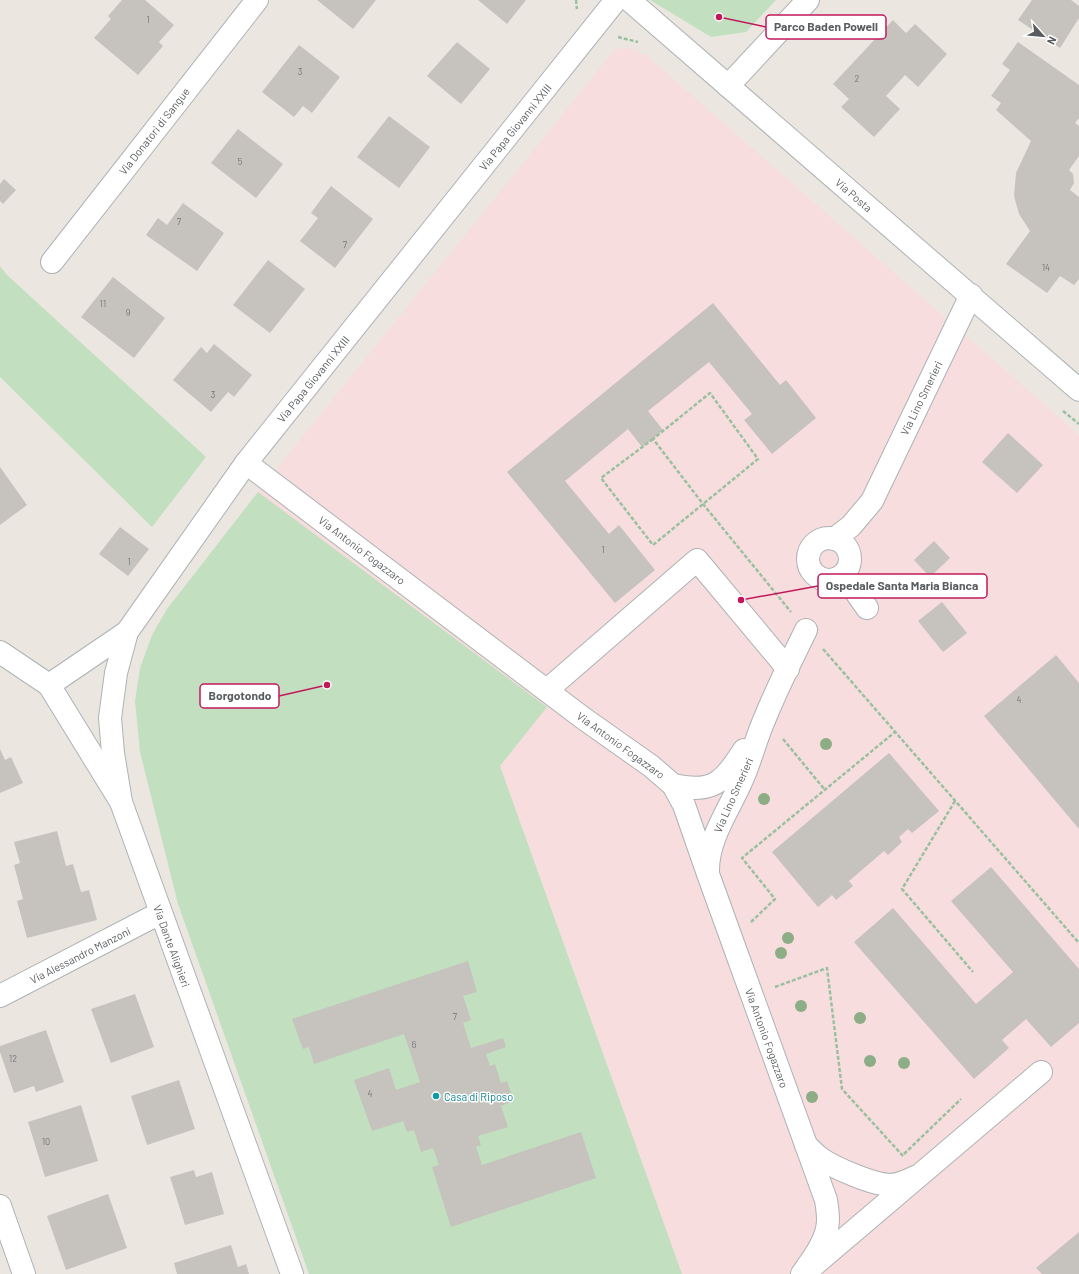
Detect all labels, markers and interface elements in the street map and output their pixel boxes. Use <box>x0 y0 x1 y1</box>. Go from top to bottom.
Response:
house number: 1 <box>146 14 150 25</box>
callout: Parco Baden Powell <box>766 15 886 39</box>
north arrow <box>1023 16 1063 56</box>
text: Parco Baden Powell <box>774 19 878 33</box>
text: N <box>1045 35 1060 47</box>
house number: 3 <box>298 66 303 77</box>
house number: 2 <box>855 73 860 84</box>
street label: Via Papa Giovanni XXIII <box>476 81 554 173</box>
street label: Via Donatori di Sangue <box>116 85 192 177</box>
house number: 5 <box>238 156 243 167</box>
street label: Via Posta <box>833 176 875 214</box>
house number: 7 <box>177 216 182 227</box>
house number: 7 <box>343 239 348 250</box>
house number: 14 <box>1042 262 1050 273</box>
house number: 11 <box>100 298 106 309</box>
house number: 9 <box>126 307 131 318</box>
street label: Via Papa Giovanni XXIII <box>274 333 352 425</box>
street label: Via Lino Smerieri <box>897 359 945 437</box>
house number: 3 <box>211 389 216 400</box>
street label: Via Antonio Fogazzaro <box>316 513 408 587</box>
house number: 1 <box>601 544 605 555</box>
house number: 1 <box>127 556 131 567</box>
callout: Ospedale Santa Maria Bianca <box>818 574 987 598</box>
text: Ospedale Santa Maria Bianca <box>826 578 978 592</box>
callout: Borgotondo <box>200 684 279 708</box>
text: Borgotondo <box>209 688 272 702</box>
house number: 4 <box>1017 694 1022 705</box>
street label: Via Antonio Fogazzaro <box>575 709 667 781</box>
street label: Via Lino Smerieri <box>711 755 755 835</box>
street label: Via Dante Alighieri <box>151 903 193 989</box>
street label: Via Alessandro Manzoni <box>28 924 133 986</box>
street label: Via Antonio Fogazzaro <box>743 986 791 1090</box>
house number: 7 <box>453 1011 458 1022</box>
house number: 6 <box>412 1039 417 1050</box>
house number: 12 <box>9 1053 17 1064</box>
house number: 4 <box>368 1088 373 1099</box>
place label: Casa di Riposo <box>444 1090 513 1103</box>
marker: Casa di Riposo <box>431 1091 441 1101</box>
house number: 10 <box>42 1136 50 1147</box>

